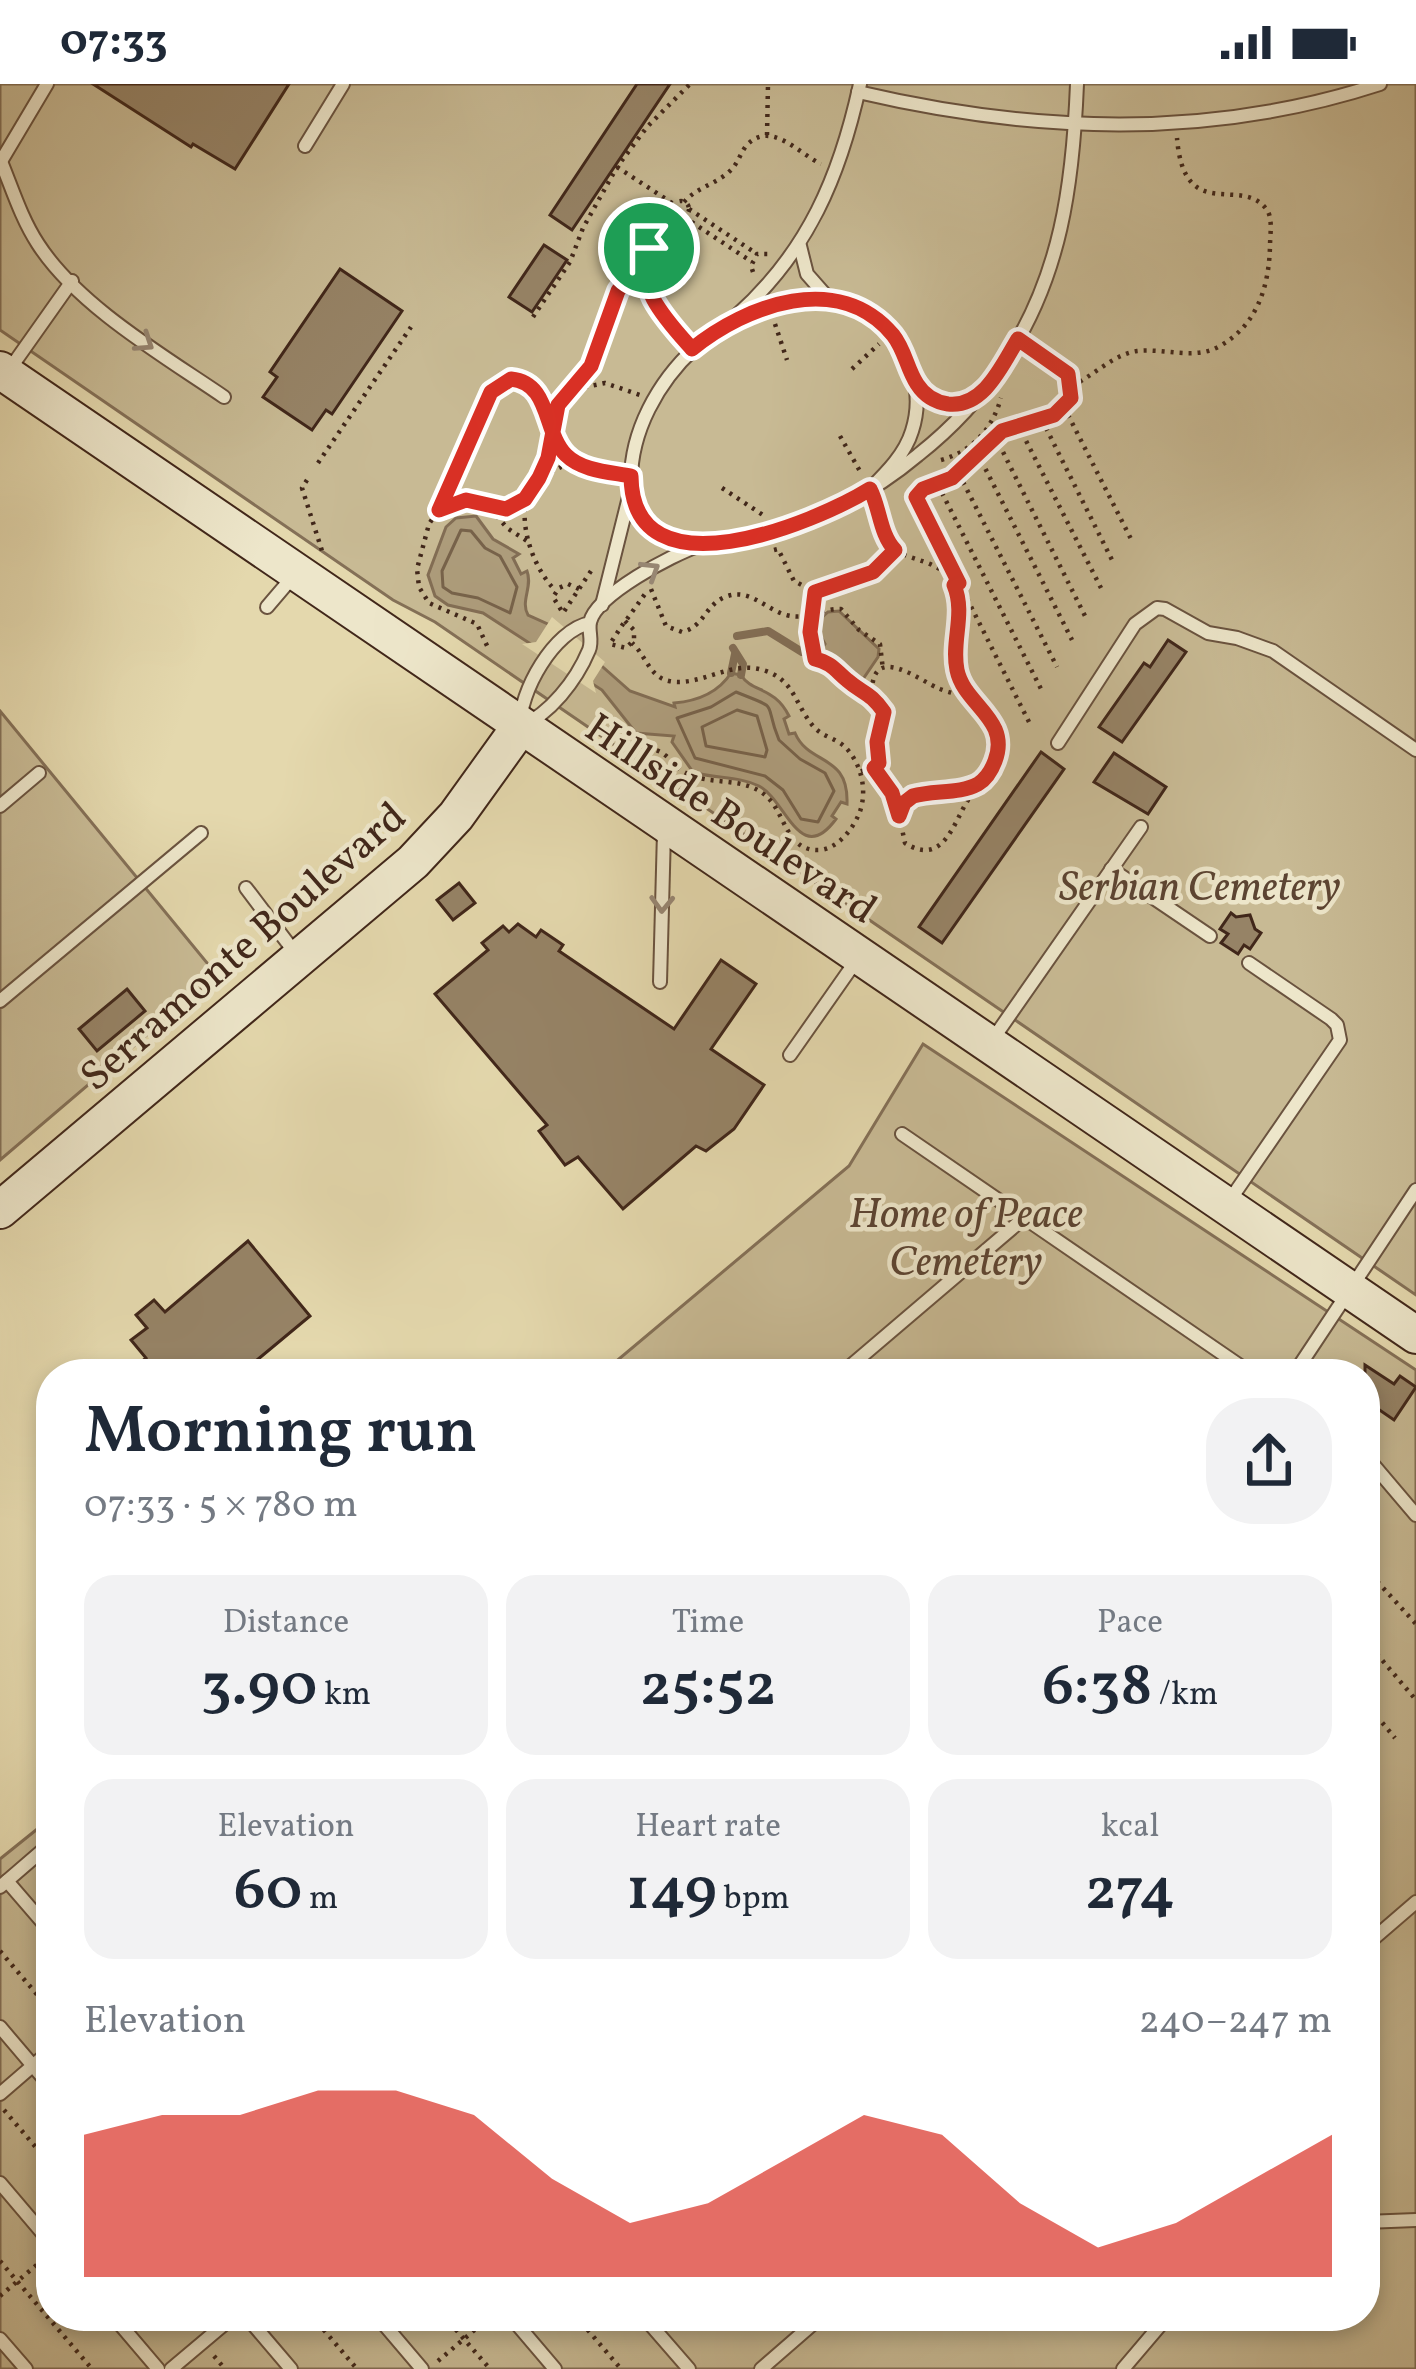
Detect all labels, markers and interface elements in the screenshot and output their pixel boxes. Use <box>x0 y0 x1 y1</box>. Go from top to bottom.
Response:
text: 07:33 <box>60 11 168 74</box>
pin <box>598 197 700 299</box>
icon: arrive <box>616 215 682 281</box>
one-way arrow <box>132 329 154 351</box>
one-way arrow <box>637 562 659 584</box>
street label: Hillside Boulevard <box>572 701 887 940</box>
street label: Serramonte Boulevard <box>69 790 421 1107</box>
park label: Serbian Cemetery <box>1059 860 1341 919</box>
one-way arrow <box>650 895 676 914</box>
park label: Home of Peace Cemetery <box>849 1187 1083 1294</box>
text: Morning run <box>84 1388 477 1480</box>
button: share <box>1206 1398 1332 1524</box>
text: 07:33 · 5 × 780 m <box>84 1479 358 1533</box>
text: Distance <box>223 1601 349 1647</box>
text: Time <box>672 1601 744 1647</box>
text: Pace <box>1097 1601 1163 1647</box>
text: 3.90 <box>201 1647 317 1730</box>
text: 25:52 <box>640 1647 776 1730</box>
text: 6:38 <box>1042 1647 1152 1730</box>
text: km <box>317 1673 371 1719</box>
text: /km <box>1152 1673 1218 1719</box>
text: Elevation <box>217 1805 355 1851</box>
text: Heart rate <box>635 1805 781 1851</box>
text: kcal <box>1101 1805 1159 1851</box>
text: 60 <box>234 1851 302 1934</box>
text: 149 <box>626 1851 717 1934</box>
text: 274 <box>1085 1851 1175 1934</box>
text: m <box>302 1877 338 1923</box>
text: bpm <box>717 1877 790 1923</box>
text: Elevation <box>84 1995 246 2049</box>
text: 240–247 m <box>1139 1995 1332 2049</box>

